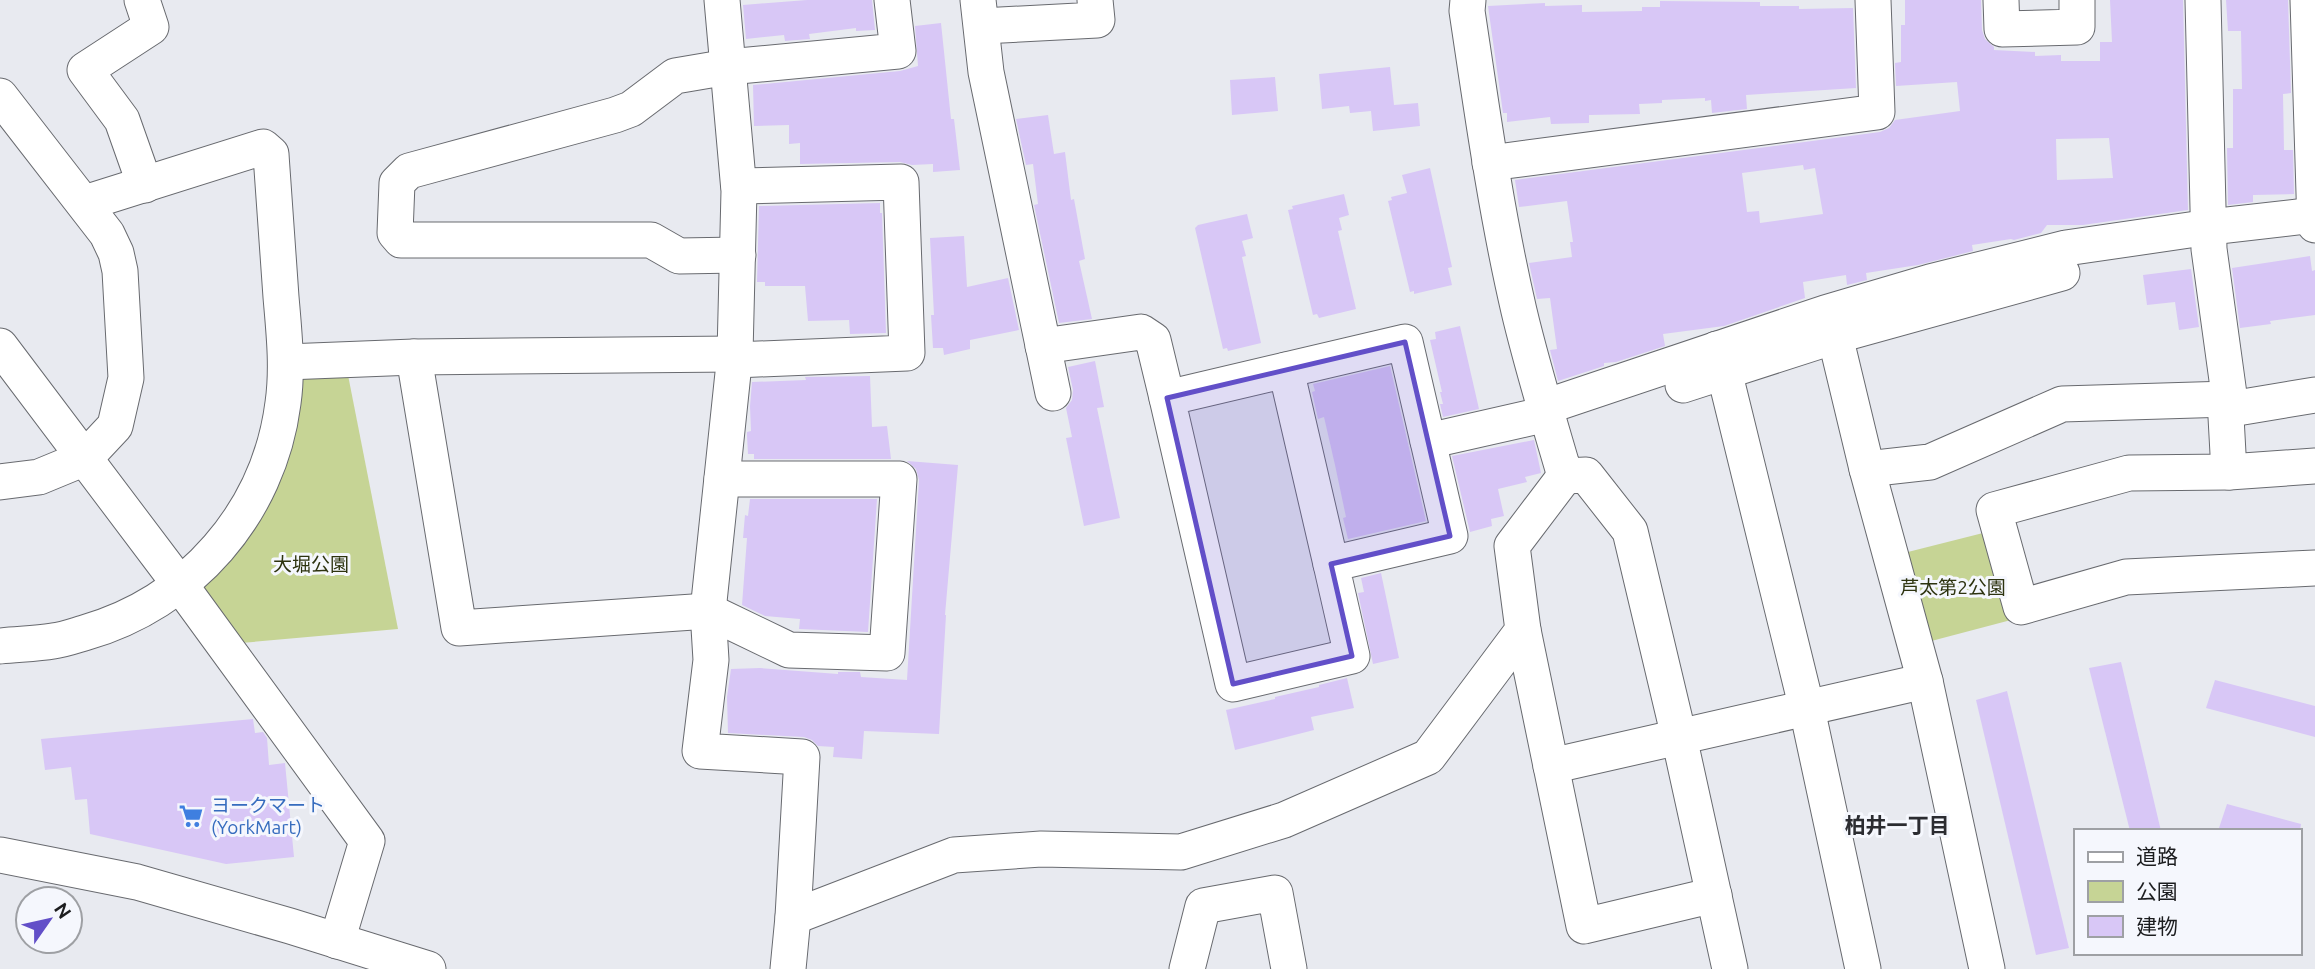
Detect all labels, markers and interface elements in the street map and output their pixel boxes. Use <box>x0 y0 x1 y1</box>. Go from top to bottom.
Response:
park label: 大堀公園 <box>273 553 349 575</box>
park label: 芦太第2公園 <box>1900 576 2006 598</box>
place label: ヨークマート (YorkMart) <box>211 794 325 838</box>
supermarket icon: ヨークマート (YorkMart) <box>177 802 205 830</box>
district label: 柏井一丁目 <box>1845 813 1950 837</box>
legend <box>2074 829 2301 955</box>
text: 道路 <box>2136 844 2178 868</box>
text: 公園 <box>2136 879 2178 903</box>
north arrow <box>14 885 84 955</box>
text: N <box>50 898 76 923</box>
text: 建物 <box>2136 914 2178 938</box>

